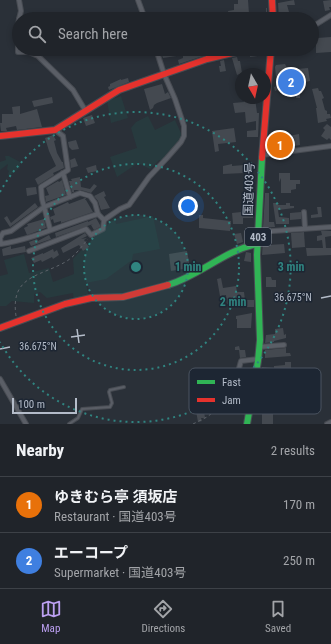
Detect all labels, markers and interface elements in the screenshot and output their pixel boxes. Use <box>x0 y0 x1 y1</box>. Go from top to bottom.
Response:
search box <box>12 12 319 56</box>
icon: search <box>26 23 48 45</box>
text: Search here <box>58 25 128 43</box>
pin: 2 <box>278 67 304 97</box>
north arrow <box>235 68 271 104</box>
pin: 1 <box>267 130 293 160</box>
street label: 国道403号 <box>241 162 257 216</box>
your location <box>178 196 198 216</box>
road number: 403 <box>245 228 271 246</box>
centre of rings <box>129 260 143 274</box>
text: 1 min <box>175 260 201 274</box>
text: 3 min <box>278 260 304 274</box>
text: 36.675°N <box>274 292 312 303</box>
text: 2 min <box>220 295 246 309</box>
text: 36.675°N <box>19 341 57 352</box>
legend <box>189 368 321 414</box>
text: Fast <box>222 376 241 389</box>
text: Jam <box>222 394 241 407</box>
scale bar <box>12 396 77 415</box>
text: 100 m <box>18 398 45 411</box>
text: Nearby <box>16 440 64 460</box>
text: 2 results <box>271 443 315 458</box>
text: ゆきむら亭 須坂店 <box>54 488 177 506</box>
text: 1 <box>26 497 32 512</box>
text: 170 m <box>283 497 315 512</box>
text: Restaurant · 国道403号 <box>54 509 177 524</box>
text: エーコープ <box>54 544 128 562</box>
text: 2 <box>26 553 32 568</box>
text: 250 m <box>283 553 315 568</box>
text: Supermarket · 国道403号 <box>54 565 187 580</box>
tab: Map <box>40 598 62 635</box>
tab: Directions <box>141 598 185 635</box>
tab: Saved <box>265 598 291 635</box>

